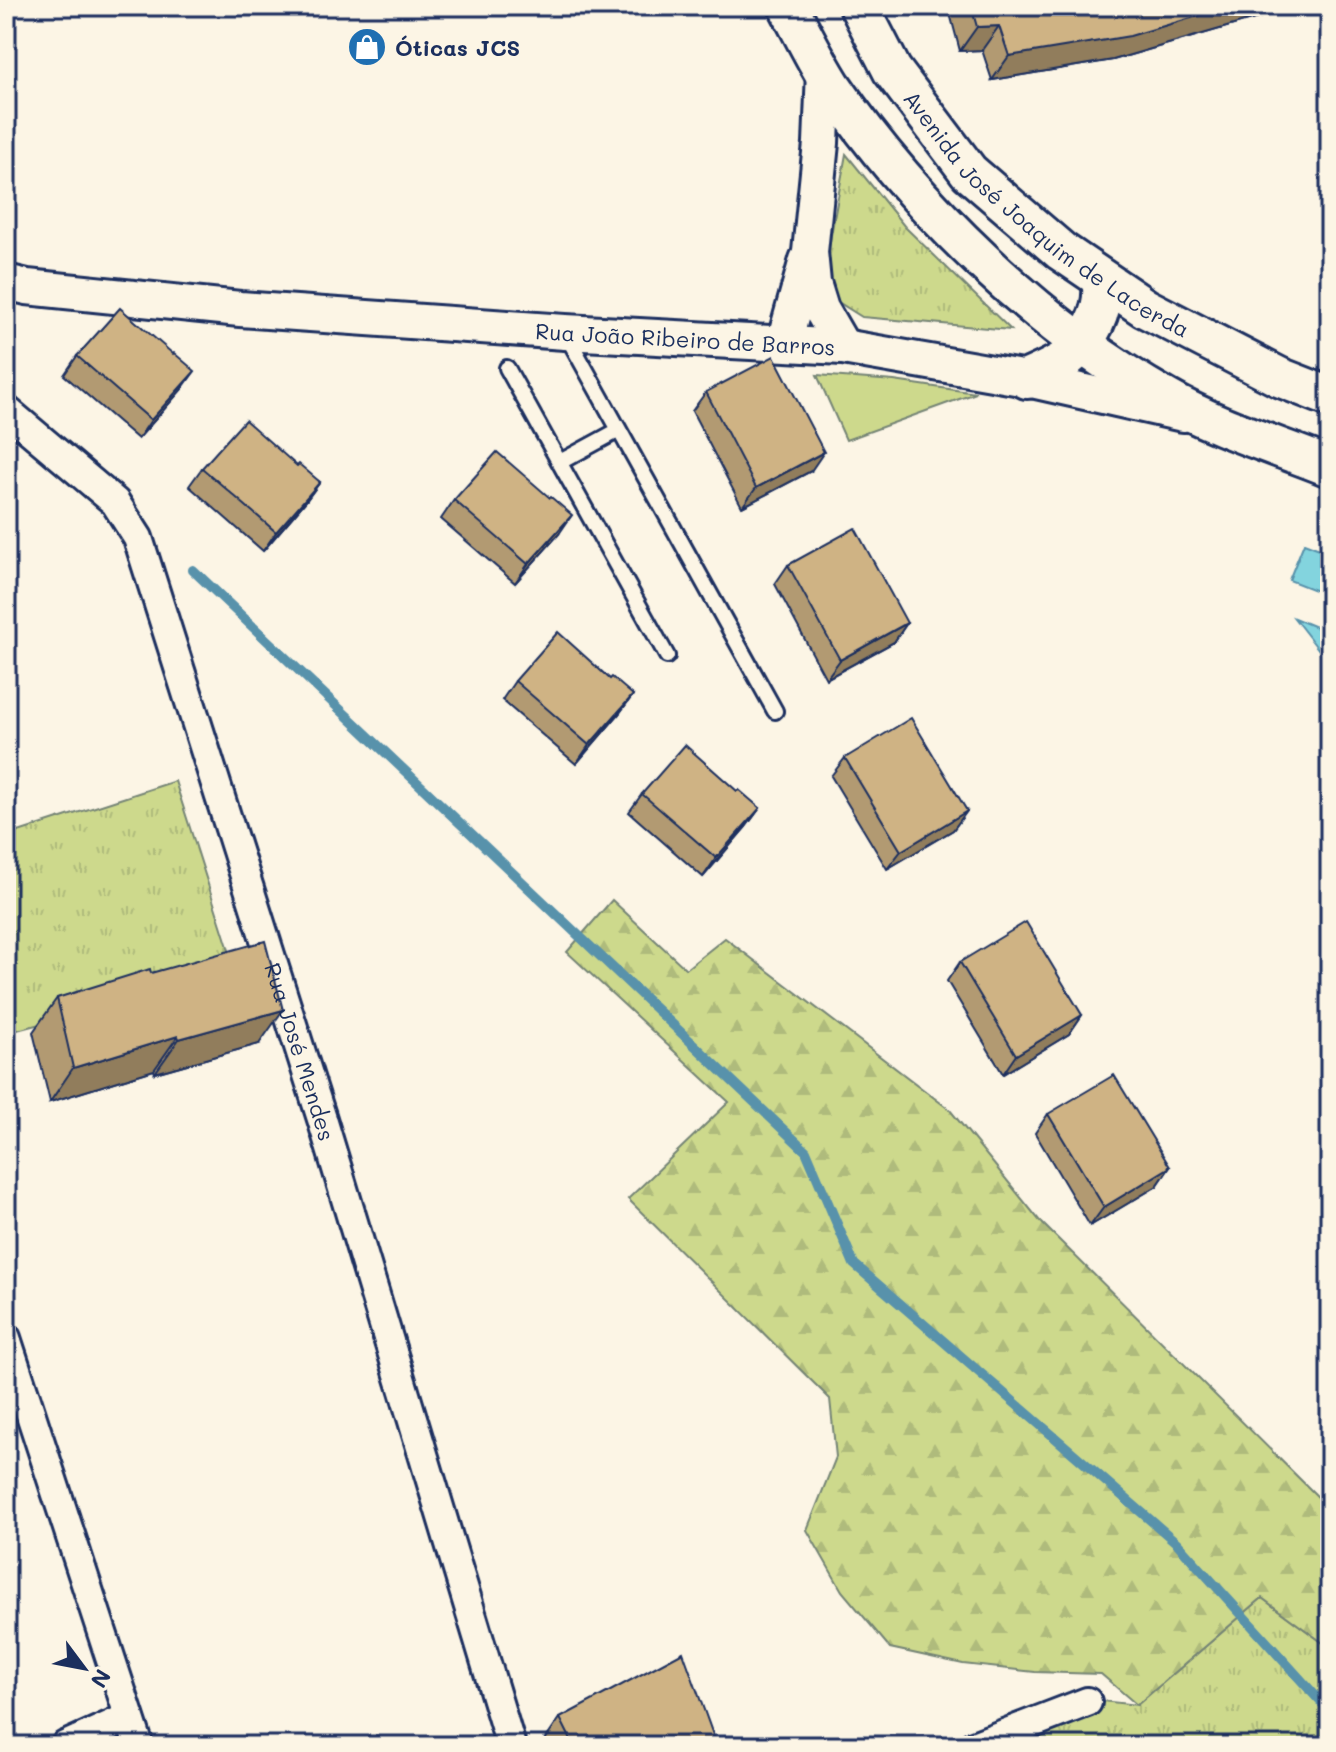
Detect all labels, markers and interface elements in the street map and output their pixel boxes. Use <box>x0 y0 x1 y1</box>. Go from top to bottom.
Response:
shop icon: Óticas JCS <box>346 26 388 68</box>
place label: Óticas JCS <box>395 33 520 62</box>
street label: Avenida José Joaquim de Lacerda <box>898 84 1195 343</box>
street label: Rua João Ribeiro de Barros <box>534 315 836 361</box>
street label: Rua José Mendes <box>259 959 342 1144</box>
north arrow <box>44 1628 124 1708</box>
text: N <box>85 1664 118 1694</box>

